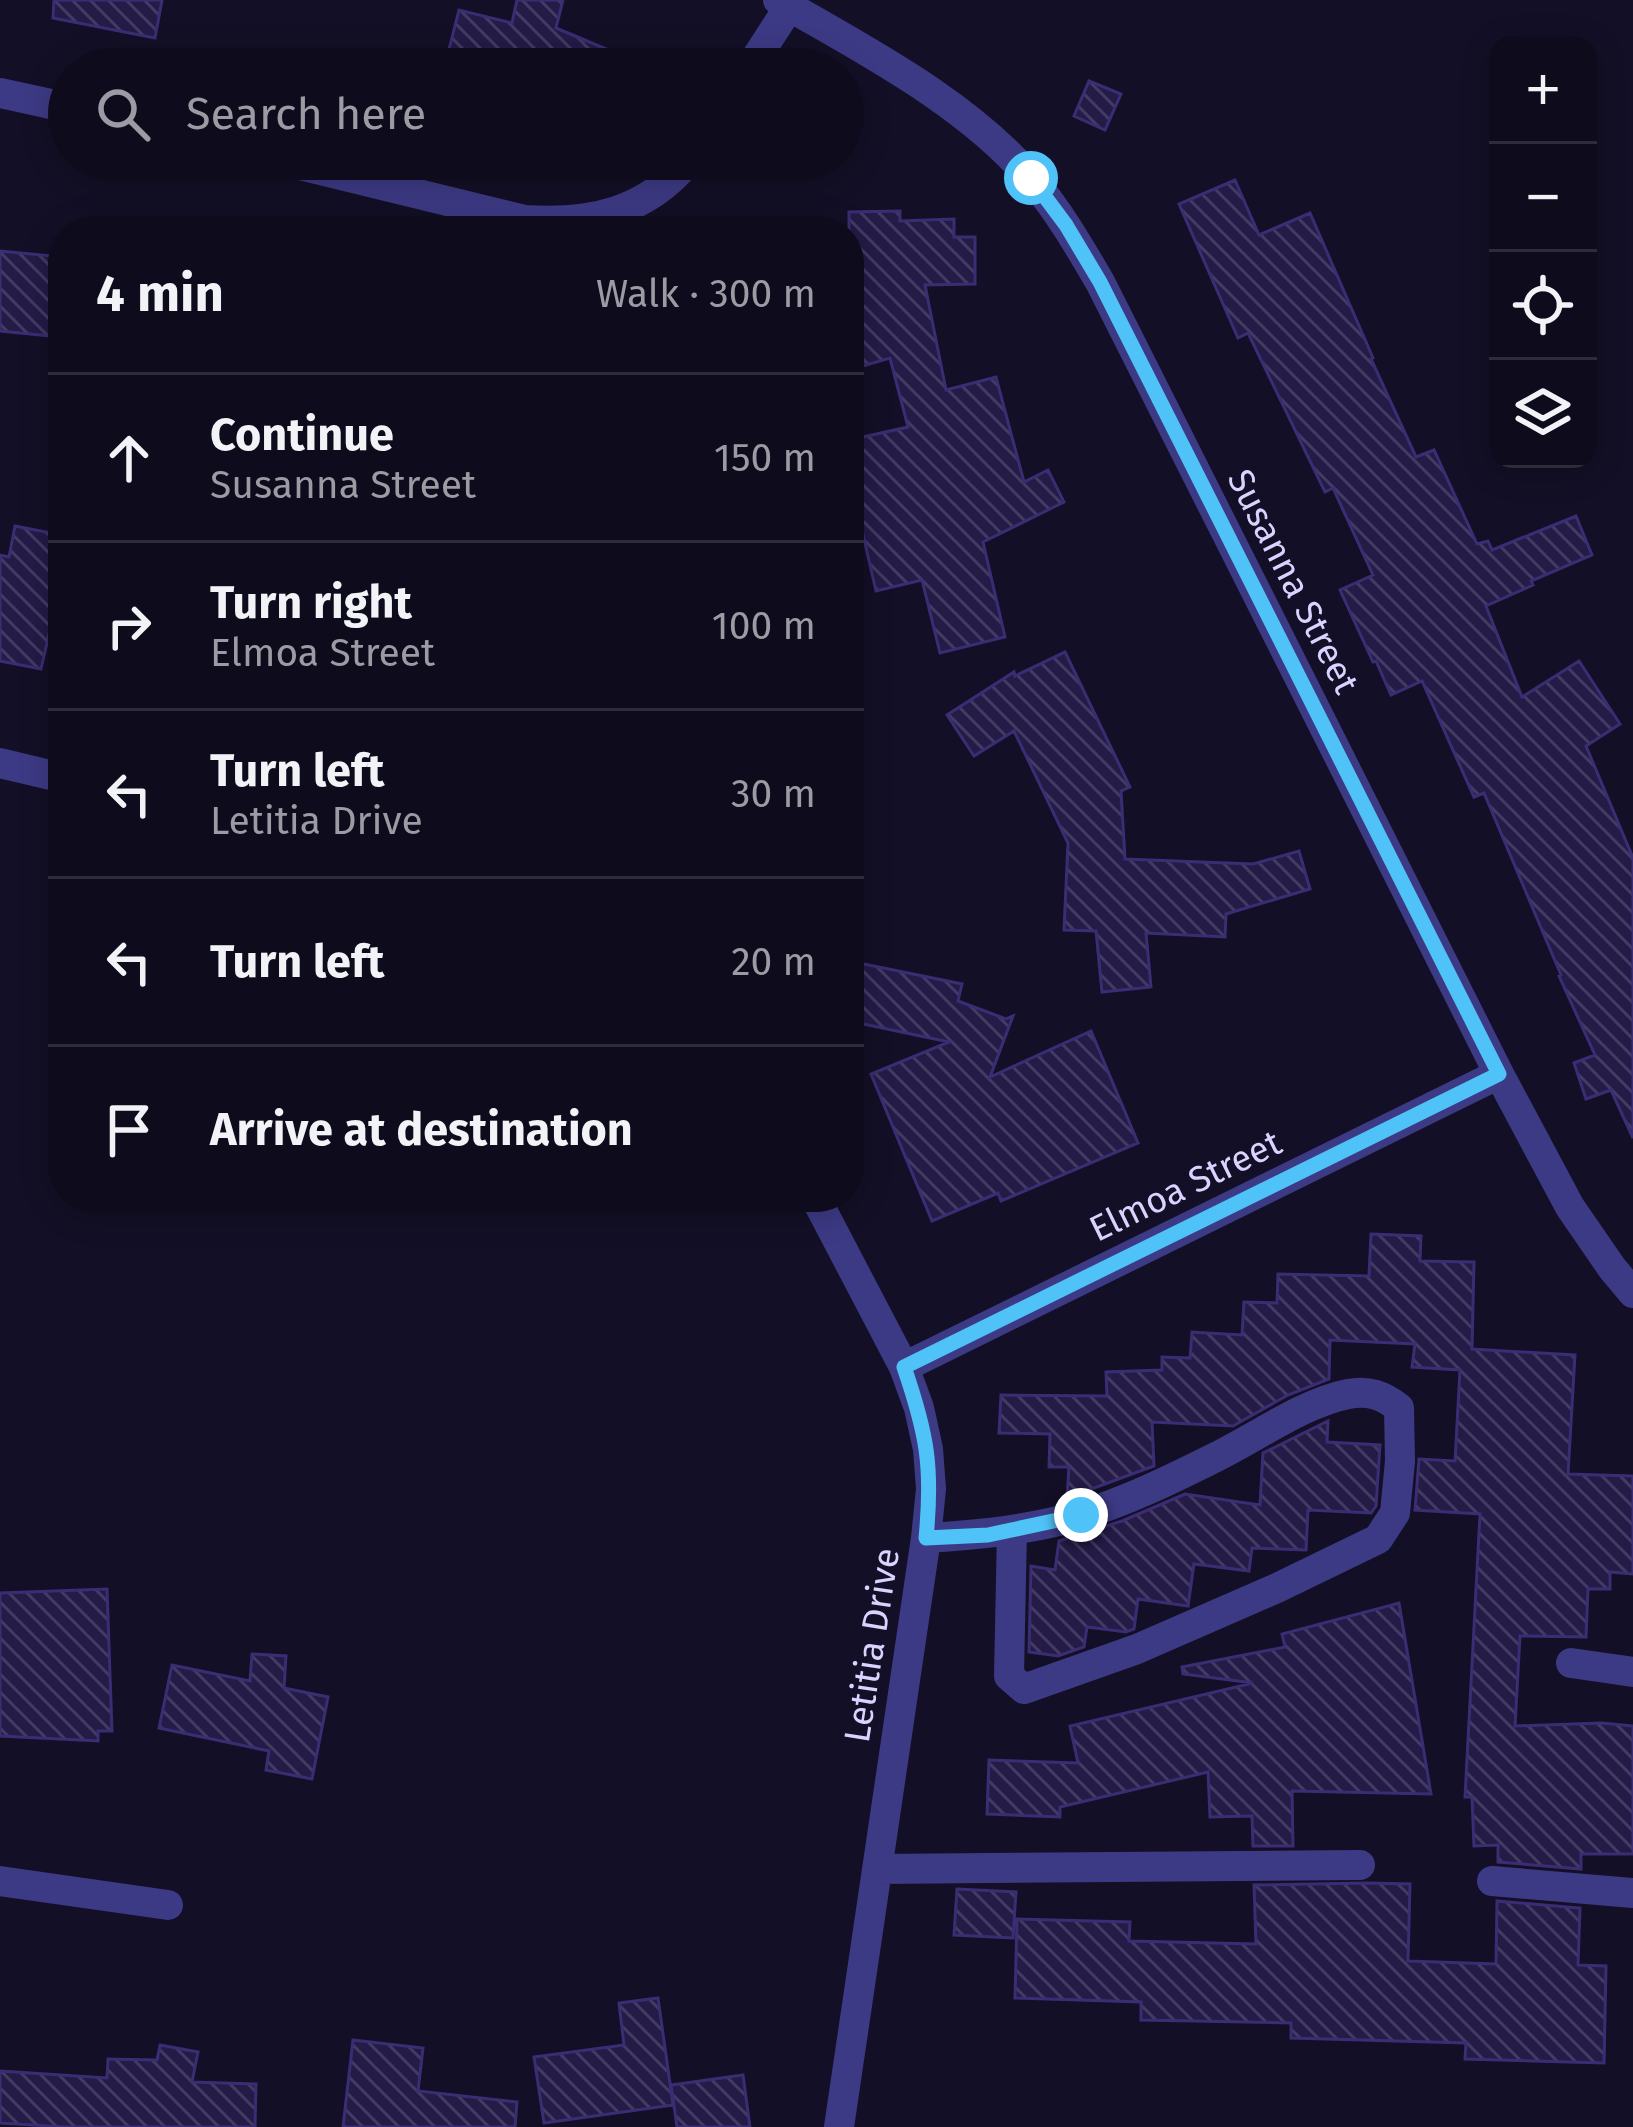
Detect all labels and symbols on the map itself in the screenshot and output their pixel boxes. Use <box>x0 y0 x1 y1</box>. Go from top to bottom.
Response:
route start <box>1004 151 1058 205</box>
street label: Susanna Street <box>1218 462 1368 701</box>
street label: Elmoa Street <box>1082 1121 1289 1251</box>
route end <box>1054 1488 1108 1542</box>
street label: Letitia Drive <box>835 1545 909 1746</box>

